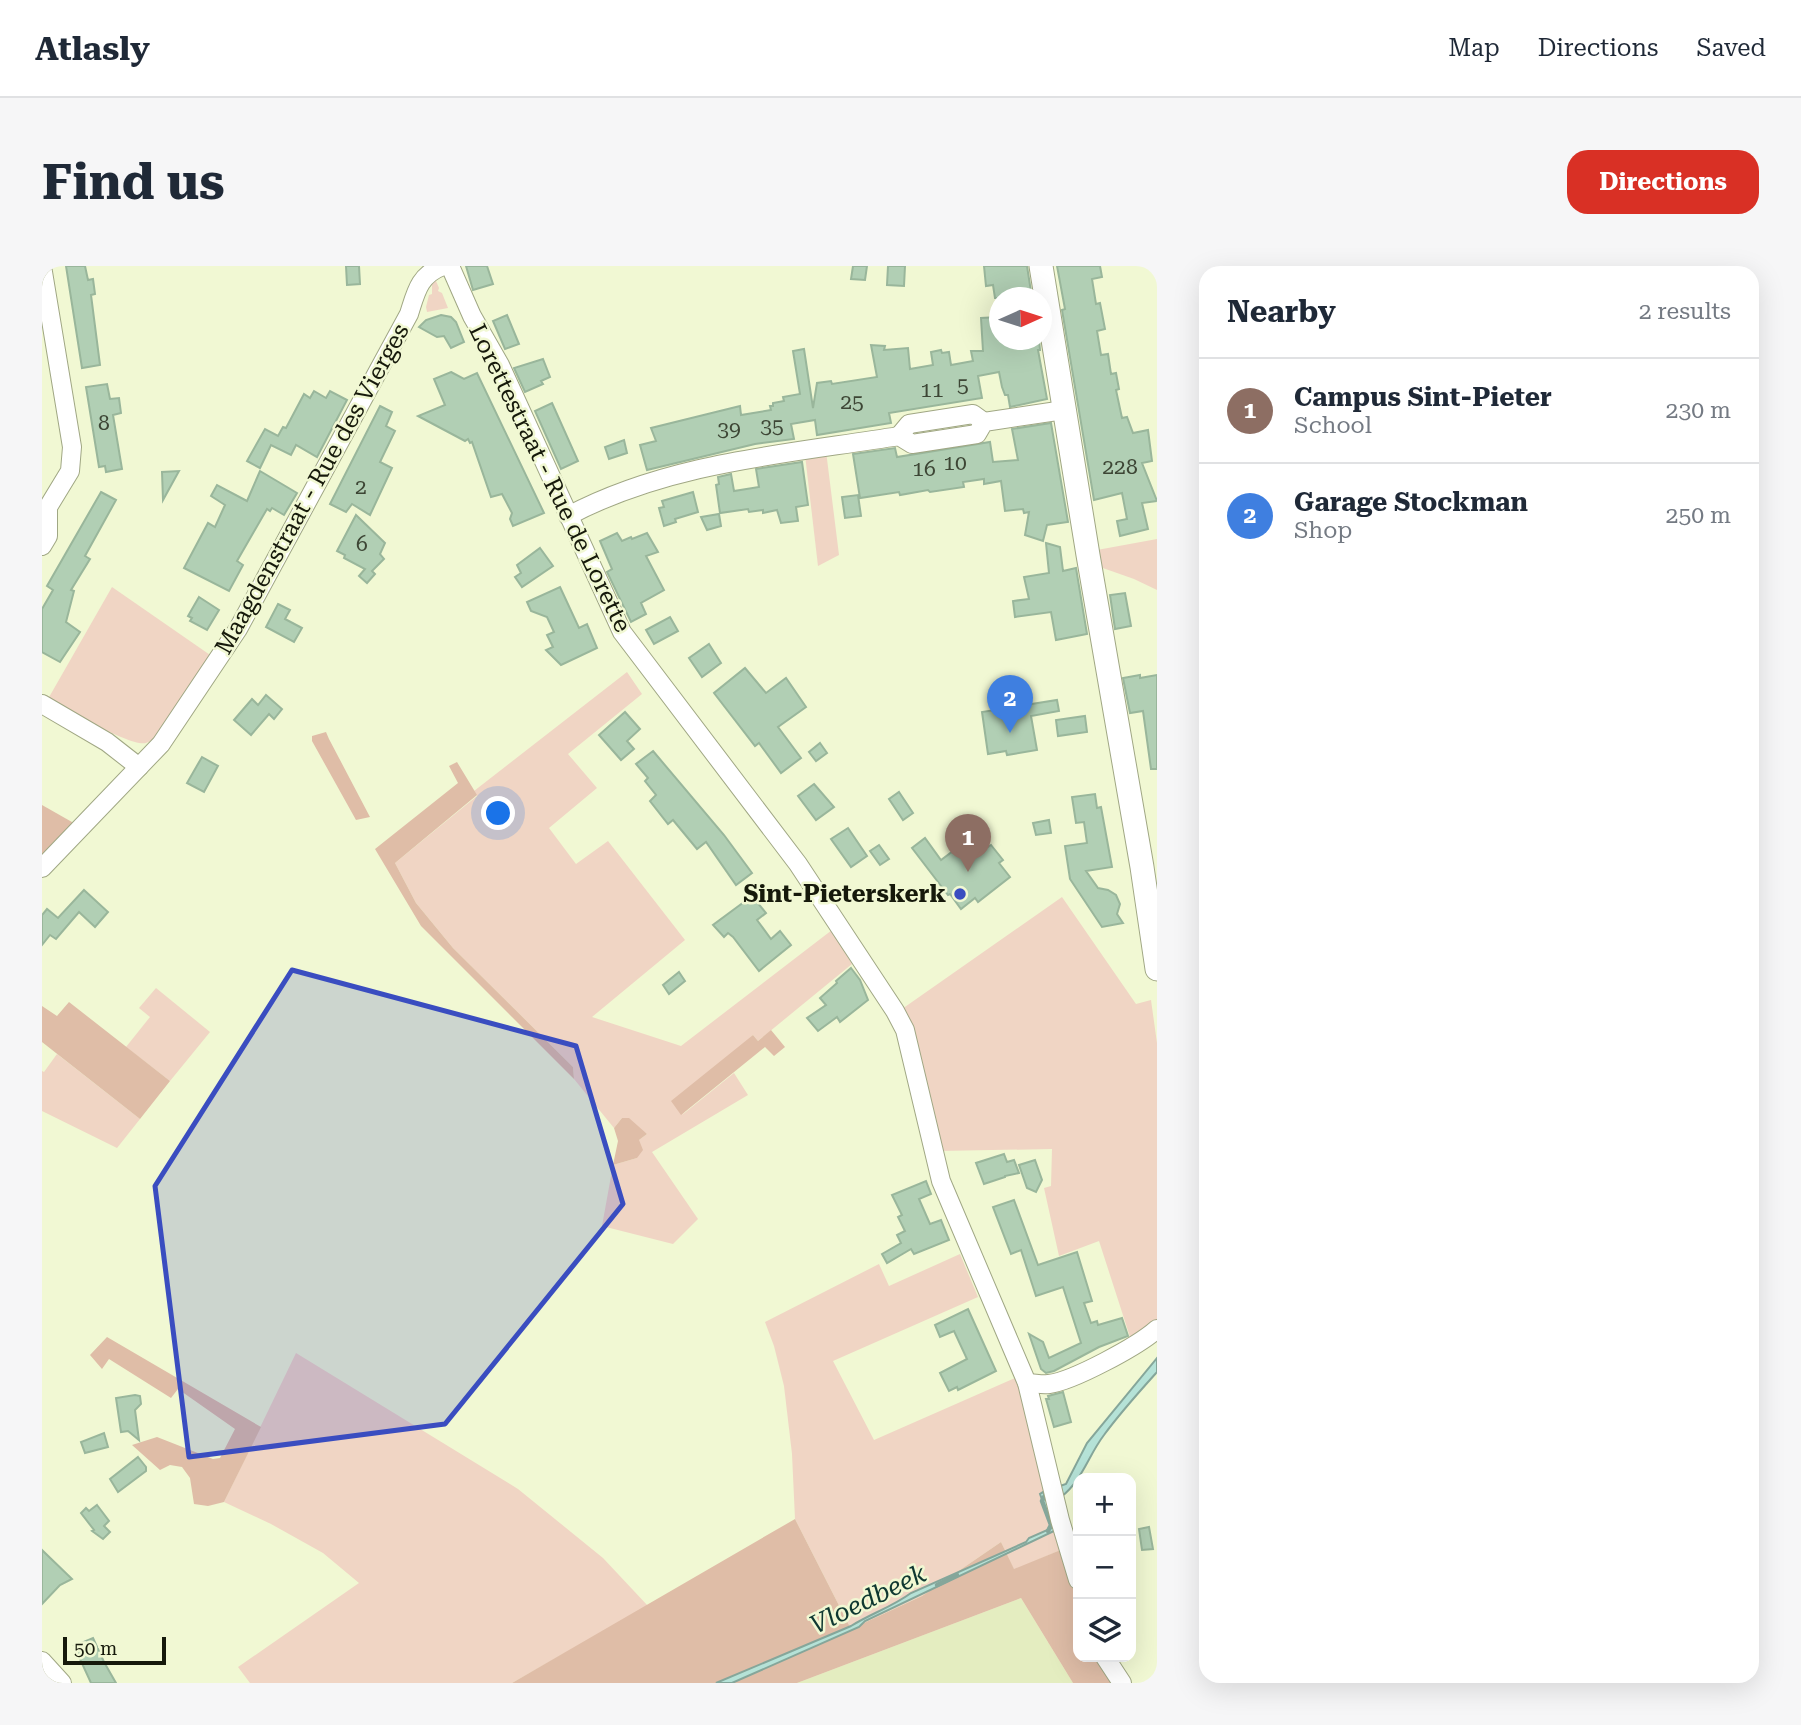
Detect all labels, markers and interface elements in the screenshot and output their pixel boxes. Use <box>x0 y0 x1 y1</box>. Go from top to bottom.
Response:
text: Atlasly <box>35 29 150 68</box>
text: Map <box>1448 34 1500 62</box>
text: Directions <box>1538 34 1658 62</box>
text: Saved <box>1696 34 1766 62</box>
button: Directions <box>1567 150 1759 214</box>
text: Find us <box>42 154 225 211</box>
north arrow <box>989 287 1052 350</box>
text: Nearby <box>1227 294 1336 329</box>
text: 2 results <box>1639 298 1731 325</box>
street label: Maagdenstraat - Rue des Vierges <box>209 319 415 659</box>
street label: Lorettestraat - Rue de Lorette <box>463 319 637 637</box>
house number: 5 <box>957 373 969 397</box>
house number: 11 <box>920 378 944 402</box>
text: Campus Sint-Pieter <box>1294 382 1552 412</box>
house number: 25 <box>840 390 864 414</box>
text: 1 <box>1244 397 1256 424</box>
text: 230 m <box>1666 397 1731 424</box>
house number: 8 <box>98 411 110 435</box>
text: School <box>1294 412 1372 439</box>
house number: 35 <box>760 414 784 438</box>
house number: 39 <box>717 417 741 441</box>
house number: 10 <box>943 451 967 475</box>
house number: 228 <box>1102 455 1138 479</box>
house number: 16 <box>912 457 936 481</box>
house number: 2 <box>355 475 367 499</box>
text: Garage Stockman <box>1294 487 1528 517</box>
text: 2 <box>1244 502 1256 529</box>
text: 250 m <box>1666 502 1731 529</box>
text: Shop <box>1294 517 1352 544</box>
house number: 6 <box>356 532 368 556</box>
pin: 2 <box>987 675 1033 733</box>
your location <box>481 796 515 830</box>
pin: 1 <box>945 814 991 872</box>
place label: Sint-Pieterskerk <box>743 880 946 908</box>
marker: Sint-Pieterskerk <box>952 886 968 902</box>
map controls <box>1073 1473 1136 1662</box>
button: + <box>1073 1473 1136 1536</box>
button: − <box>1073 1536 1136 1599</box>
water label: Vloedbeek <box>805 1558 932 1640</box>
button: layers <box>1073 1599 1136 1662</box>
scale bar <box>63 1634 166 1666</box>
text: 50 m <box>74 1637 117 1660</box>

